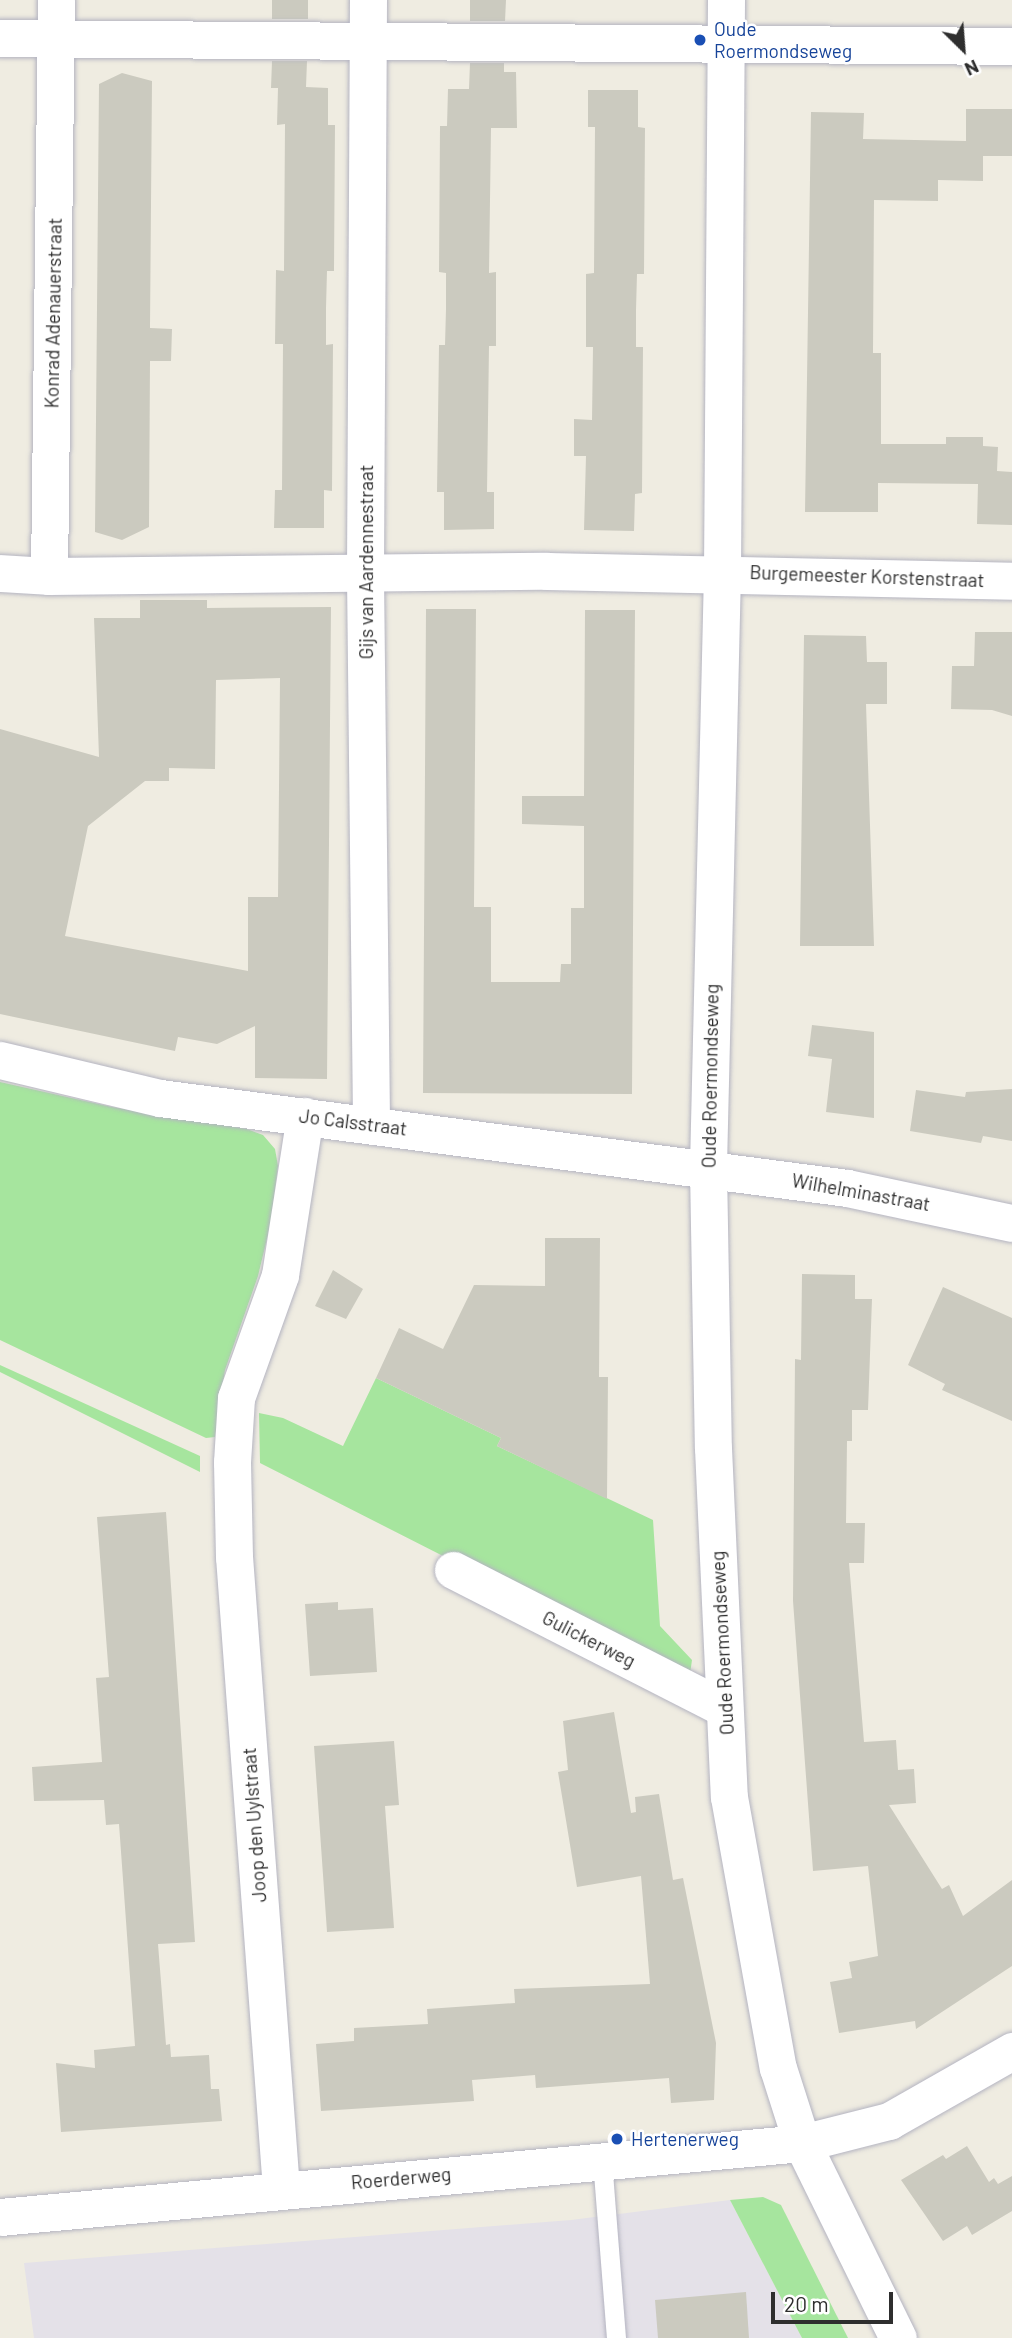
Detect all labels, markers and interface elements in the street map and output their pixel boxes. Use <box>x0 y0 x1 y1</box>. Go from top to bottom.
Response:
north arrow <box>928 14 998 84</box>
place label: Oude Roermondseweg <box>714 18 852 62</box>
marker: Oude Roermondseweg <box>692 32 708 48</box>
text: N <box>962 55 983 82</box>
street label: Konrad Adenauerstraat <box>40 217 66 409</box>
street label: Gijs van Aardennestraat <box>355 465 377 659</box>
street label: Burgemeester Korstenstraat <box>749 561 985 591</box>
street label: Oude Roermondseweg <box>697 984 723 1168</box>
street label: Jo Calsstraat <box>298 1104 408 1140</box>
street label: Wilhelminastraat <box>790 1169 932 1215</box>
street label: Oude Roermondseweg <box>706 1550 738 1736</box>
street label: Gulickerweg <box>539 1606 639 1672</box>
street label: Joop den Uylstraat <box>237 1747 271 1903</box>
place label: Hertenerweg <box>631 2128 739 2150</box>
marker: Hertenerweg <box>609 2131 625 2147</box>
street label: Roerderweg <box>350 2162 452 2194</box>
scale bar <box>774 2278 897 2322</box>
text: 20 m <box>784 2291 829 2316</box>

